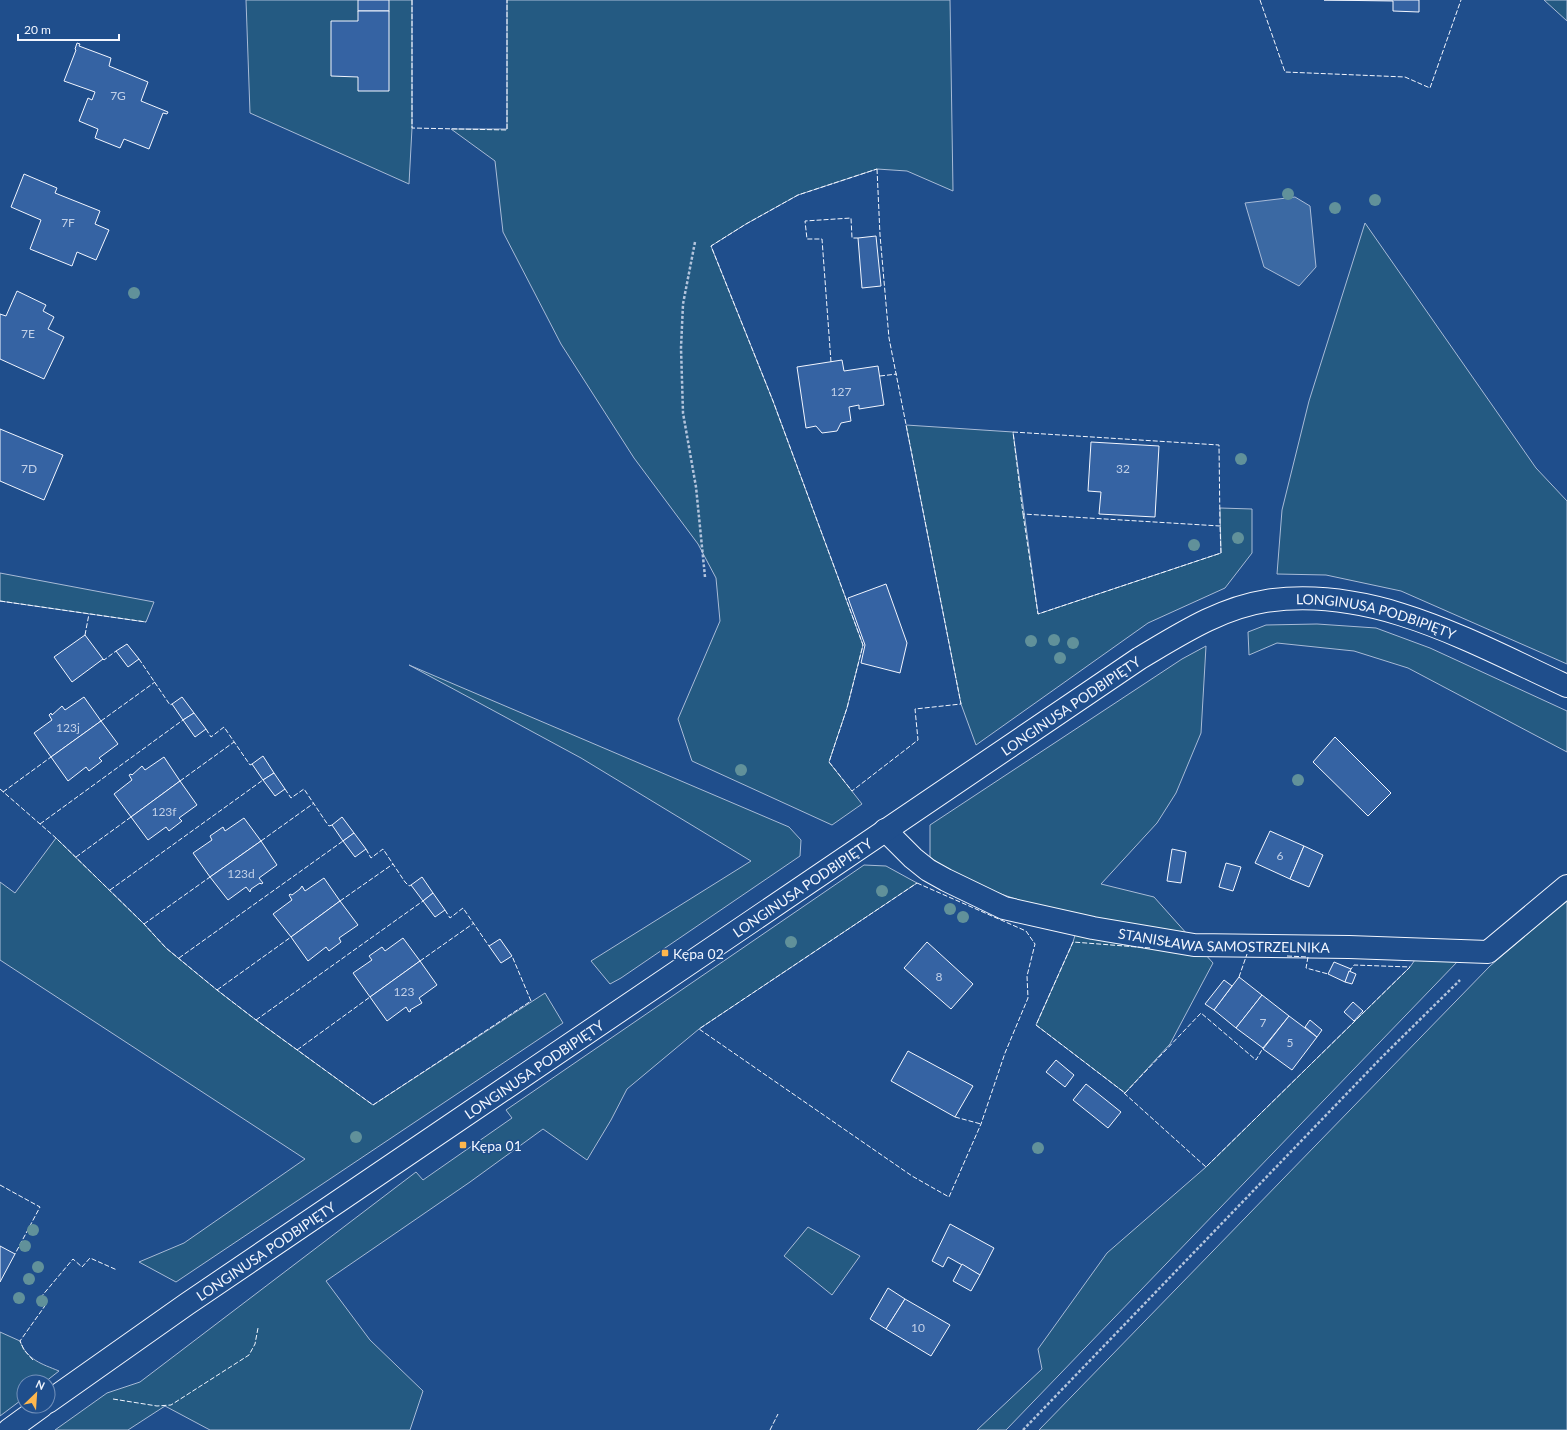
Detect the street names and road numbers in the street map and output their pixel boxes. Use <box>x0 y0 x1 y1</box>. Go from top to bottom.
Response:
street label: LONGINUSA PODBIPIĘTY <box>1296 590 1459 642</box>
street label: LONGINUSA PODBIPIĘTY <box>997 652 1143 759</box>
street label: LONGINUSA PODBIPIĘTY <box>729 834 875 940</box>
street label: STANISŁAWA SAMOSTRZELNIKA <box>1117 924 1330 955</box>
street label: LONGINUSA PODBIPIĘTY <box>461 1016 607 1122</box>
street label: LONGINUSA PODBIPIĘTY <box>193 1197 339 1304</box>

